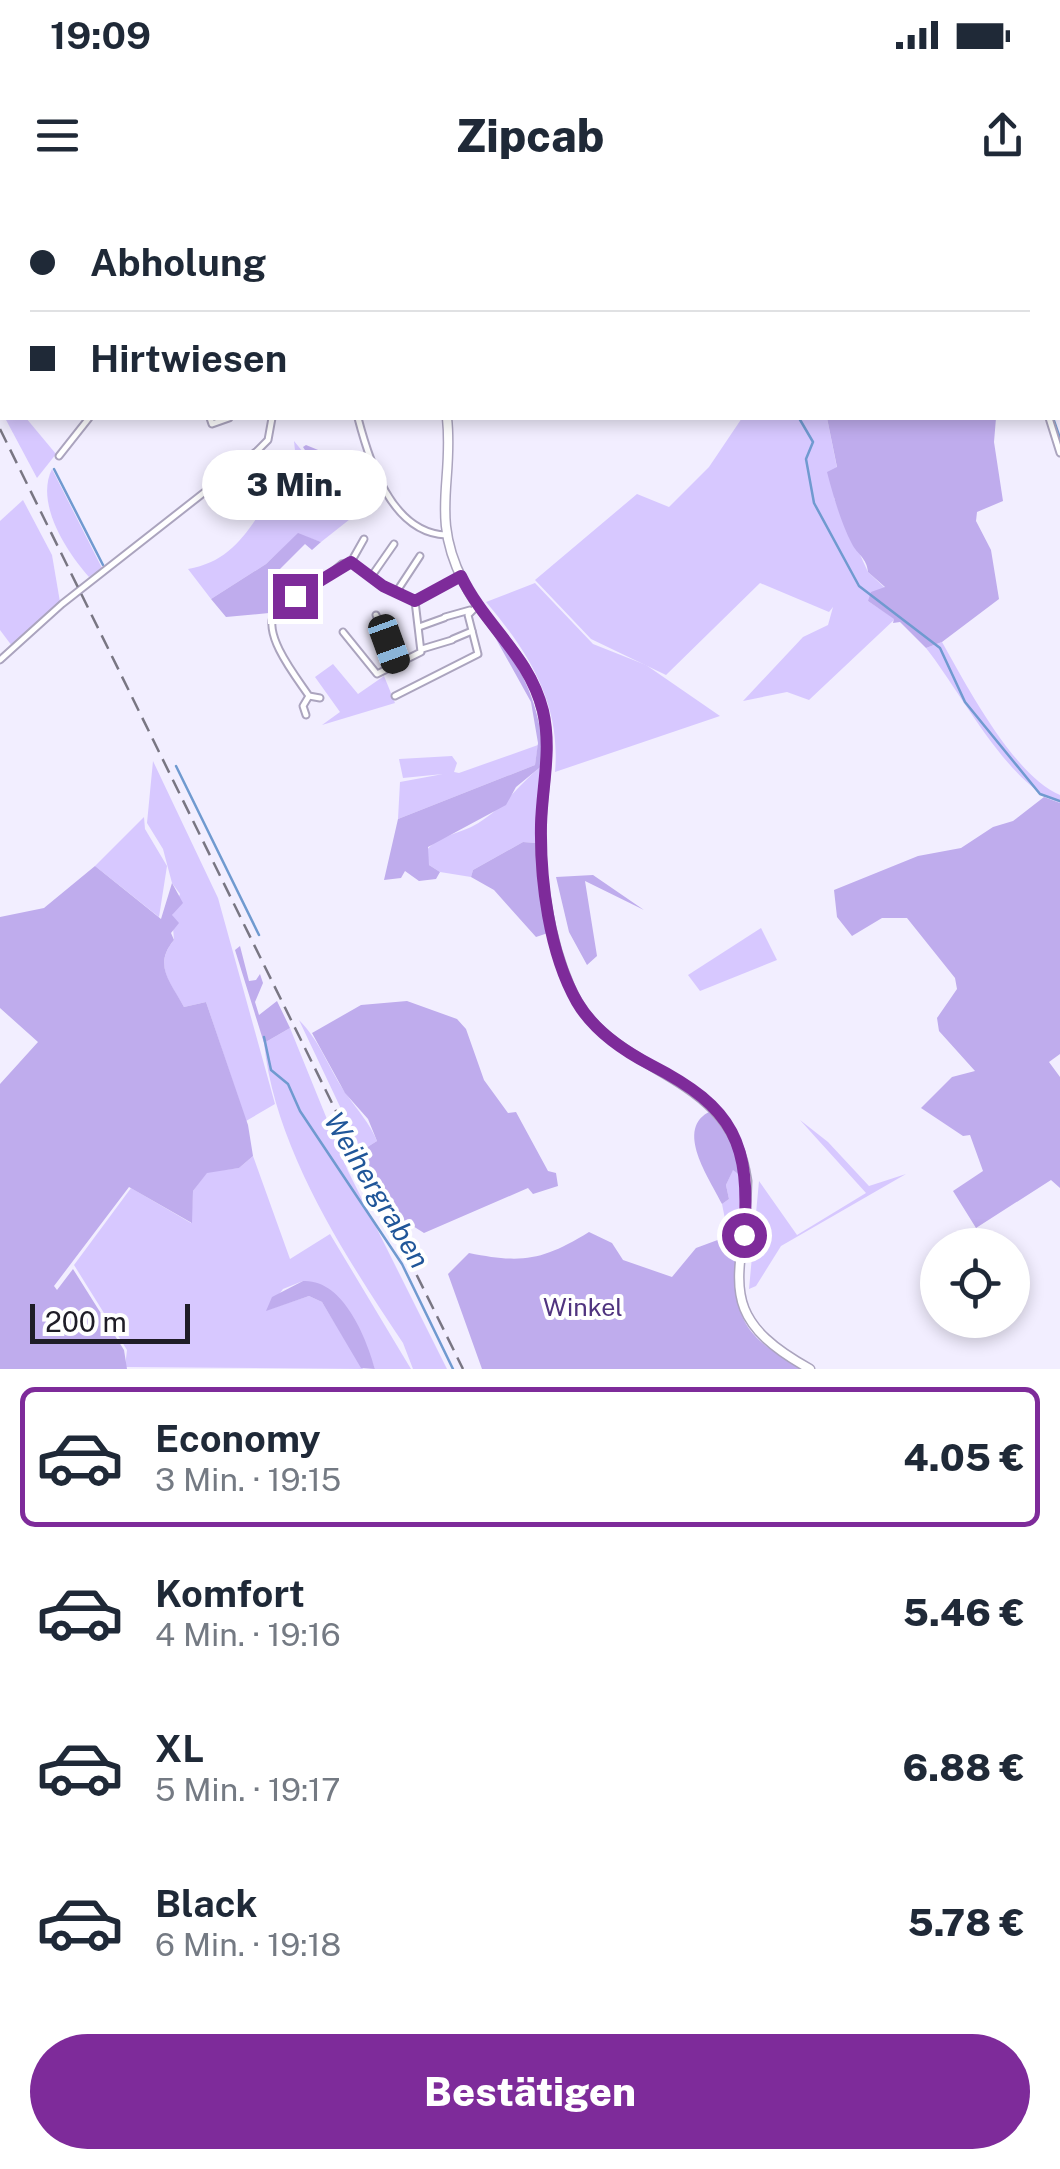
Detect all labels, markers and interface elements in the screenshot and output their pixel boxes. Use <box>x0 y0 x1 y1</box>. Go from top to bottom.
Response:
text: 19:09 <box>50 13 151 58</box>
icon: menu <box>30 108 85 163</box>
icon: share <box>975 108 1030 163</box>
text: Zipcab <box>456 109 604 162</box>
text: Abholung <box>90 240 266 285</box>
text: Hirtwiesen <box>90 336 287 381</box>
callout: 3 Min. <box>202 451 388 521</box>
text: 3 Min. <box>247 466 342 503</box>
route end <box>273 574 318 619</box>
car <box>365 611 413 677</box>
water label: Weihergraben <box>318 1106 437 1274</box>
route start <box>722 1213 767 1258</box>
map controls <box>920 1228 1030 1338</box>
button: locate <box>920 1228 1030 1338</box>
park label: Winkel <box>543 1292 623 1322</box>
scale bar <box>30 1299 190 1344</box>
text: 200 m <box>45 1305 127 1338</box>
icon: car <box>35 1412 125 1502</box>
text: Economy <box>155 1416 321 1461</box>
text: 4.05 € <box>903 1435 1025 1480</box>
text: 3 Min. · 19:15 <box>155 1461 341 1498</box>
icon: car <box>35 1567 125 1657</box>
text: Komfort <box>155 1571 305 1616</box>
text: 5.46 € <box>903 1590 1025 1635</box>
text: 4 Min. · 19:16 <box>155 1616 341 1653</box>
icon: car <box>35 1722 125 1812</box>
text: XL <box>155 1726 204 1771</box>
text: 6.88 € <box>903 1745 1025 1790</box>
text: 5 Min. · 19:17 <box>155 1771 340 1808</box>
icon: car <box>35 1877 125 1967</box>
text: Black <box>155 1881 258 1926</box>
text: 5.78 € <box>907 1900 1025 1945</box>
text: 6 Min. · 19:18 <box>155 1926 341 1963</box>
button: Bestätigen <box>30 2034 1030 2149</box>

